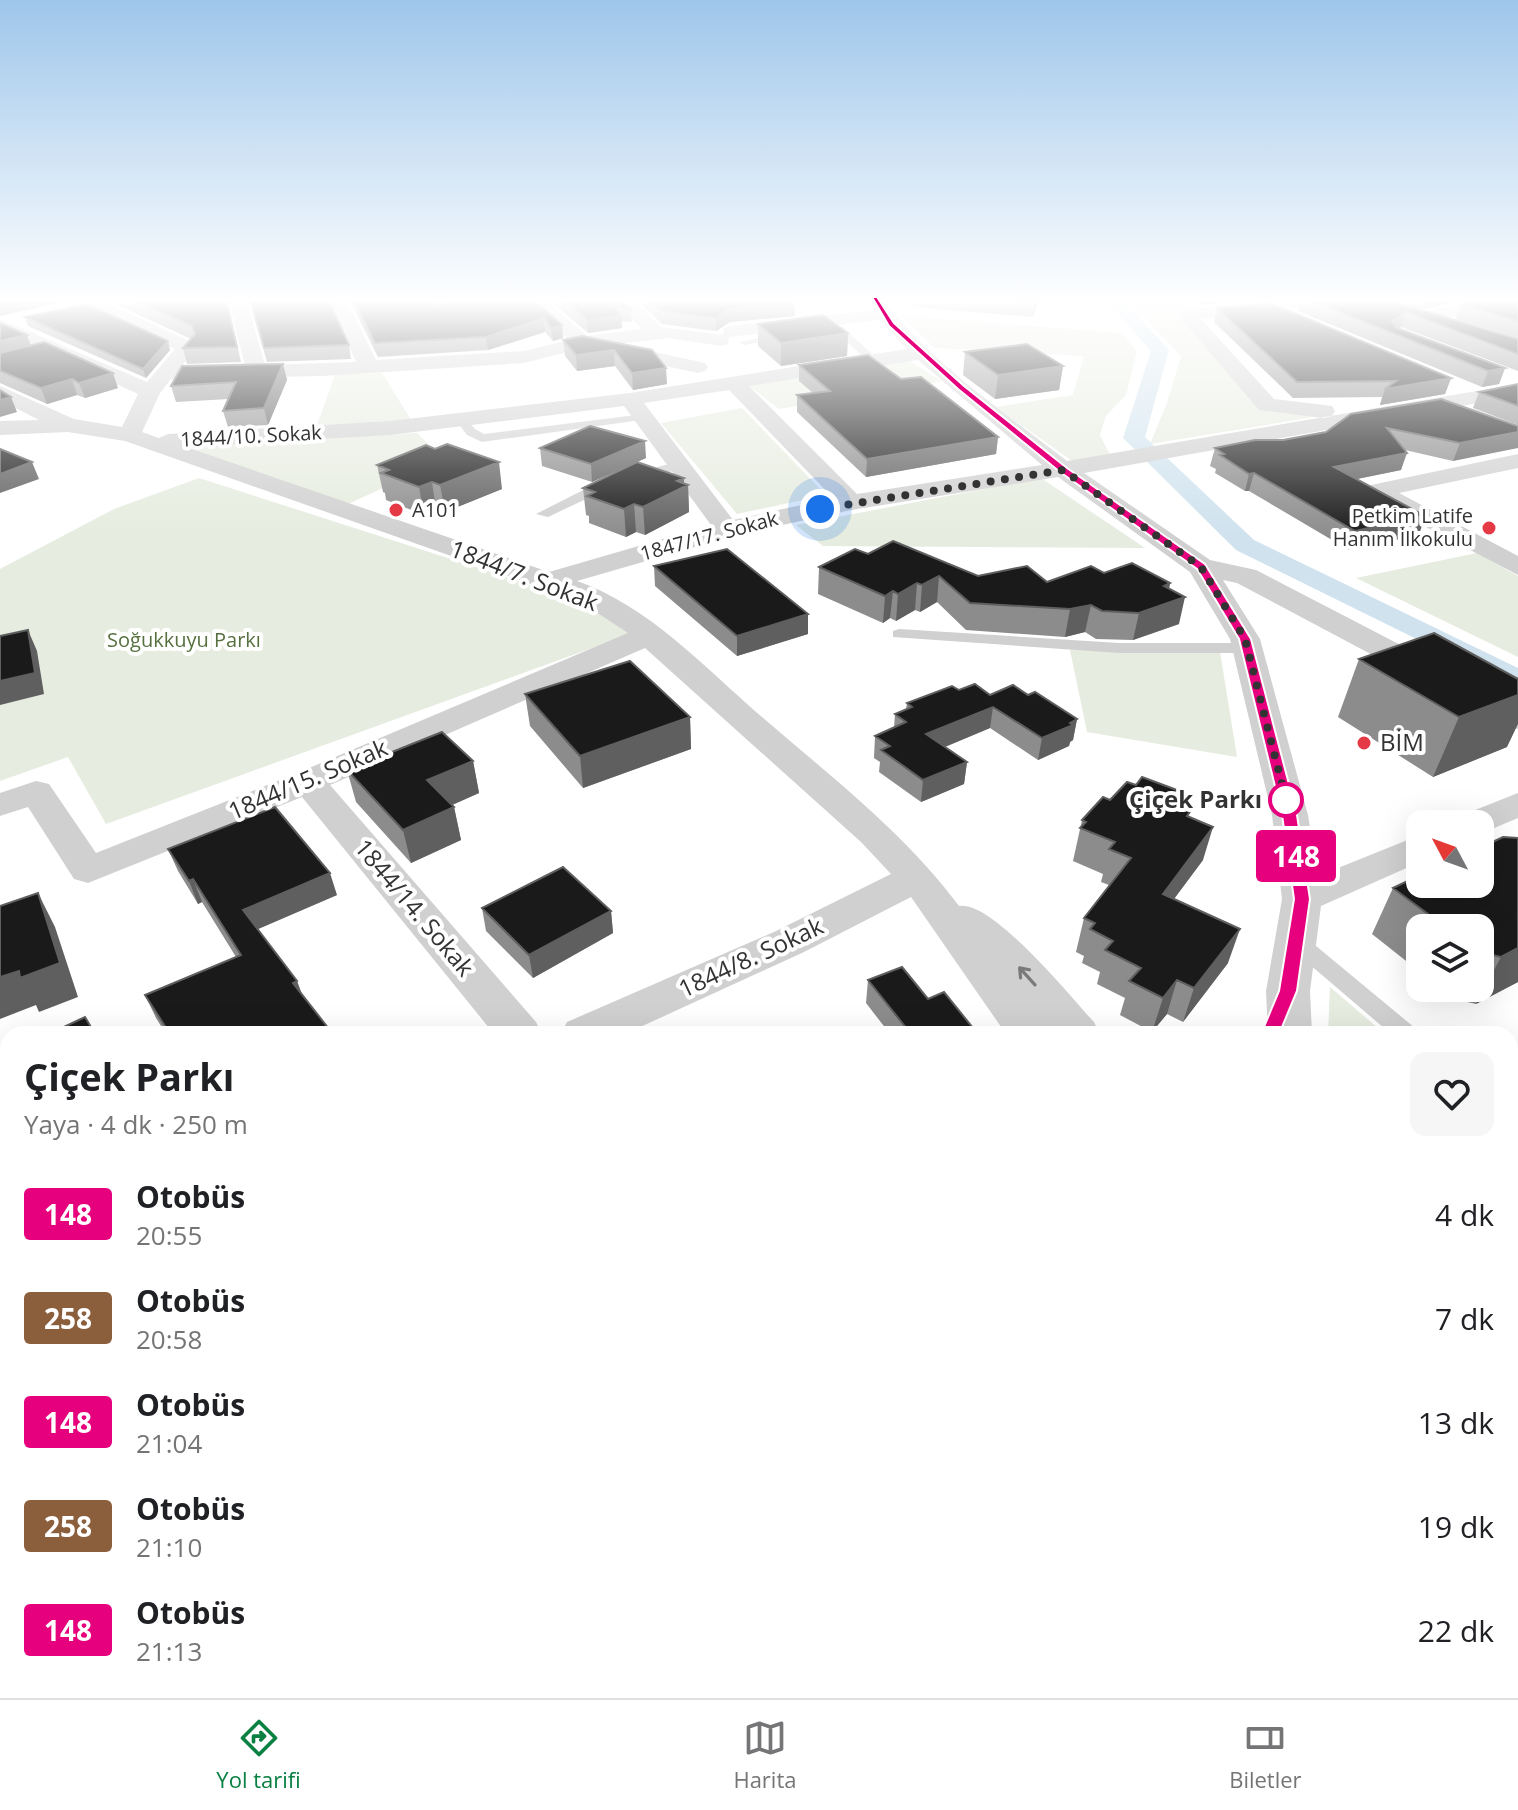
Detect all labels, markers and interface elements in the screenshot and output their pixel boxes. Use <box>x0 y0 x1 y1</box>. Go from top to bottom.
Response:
street label: 1844/10. Sokak <box>180 418 323 453</box>
your location <box>800 489 840 529</box>
place label: A101 <box>412 496 459 523</box>
marker: A101 <box>387 501 405 519</box>
place label: Petkim Latife Hanım İlkokulu <box>1333 502 1473 552</box>
street label: 1847/17. Sokak <box>637 504 781 567</box>
marker: Petkim Latife Hanım İlkokulu <box>1480 519 1498 537</box>
street label: 1844/7. Sokak <box>446 531 604 618</box>
park label: Soğukkuyu Parkı <box>107 626 261 653</box>
place label: BİM <box>1380 725 1424 758</box>
street label: 1844/15. Sokak <box>223 730 392 827</box>
marker: BİM <box>1355 734 1373 752</box>
place label: Çiçek Parkı <box>1129 782 1262 815</box>
marker: Çiçek Parkı <box>1269 783 1303 817</box>
north arrow <box>1406 810 1494 898</box>
map controls <box>1406 810 1494 1002</box>
line badge: 148 <box>1250 830 1342 882</box>
street label: 1844/14. Sokak <box>348 831 483 983</box>
text: 148 <box>1272 837 1320 875</box>
street label: 1844/8. Sokak <box>673 909 828 1005</box>
button: layers <box>1406 914 1494 1002</box>
one-way arrow <box>1018 966 1036 986</box>
text: Çiçek Parkı <box>24 1050 234 1102</box>
button: heart <box>1410 1052 1494 1136</box>
text: Yaya · 4 dk · 250 m <box>24 1106 248 1142</box>
text: Otobüs <box>136 1176 245 1217</box>
text: 4 dk <box>1435 1194 1494 1235</box>
text: 148 <box>44 1195 92 1233</box>
text: 20:55 <box>136 1217 202 1253</box>
text: Otobüs <box>136 1280 245 1321</box>
text: 7 dk <box>1435 1298 1494 1339</box>
text: 258 <box>44 1299 92 1337</box>
text: 20:58 <box>136 1321 202 1357</box>
text: Otobüs <box>136 1384 245 1425</box>
text: 13 dk <box>1418 1402 1494 1443</box>
text: 148 <box>44 1403 92 1441</box>
text: 21:04 <box>136 1425 202 1461</box>
text: Otobüs <box>136 1488 245 1529</box>
text: 19 dk <box>1418 1506 1494 1547</box>
text: 258 <box>44 1507 92 1545</box>
text: 21:10 <box>136 1529 202 1565</box>
text: Otobüs <box>136 1592 245 1633</box>
text: 22 dk <box>1418 1610 1494 1651</box>
text: 148 <box>44 1611 92 1649</box>
text: 21:13 <box>136 1633 202 1669</box>
tab: Yol tarifi <box>216 1716 301 1794</box>
tab: Harita <box>733 1716 796 1794</box>
tab: Biletler <box>1229 1716 1302 1794</box>

